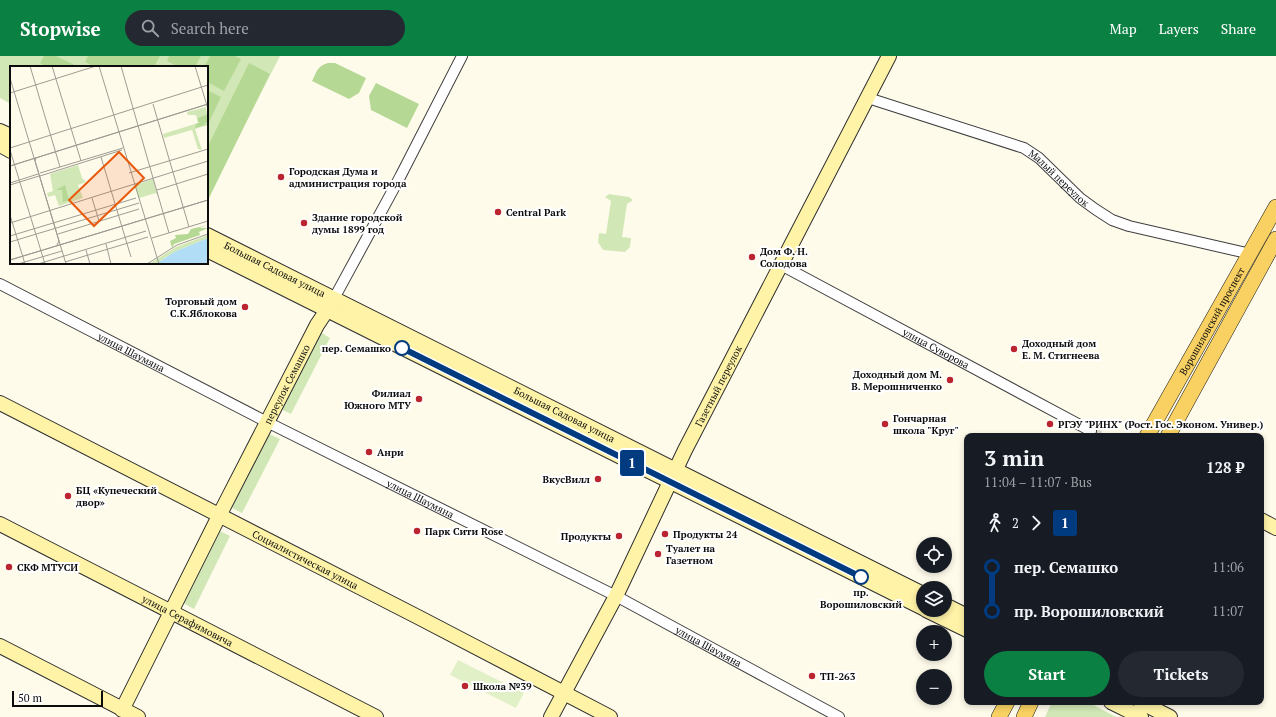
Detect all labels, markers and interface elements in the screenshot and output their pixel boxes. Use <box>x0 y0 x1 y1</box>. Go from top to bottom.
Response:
search box <box>125 10 405 46</box>
text: Stopwise <box>20 16 101 41</box>
icon: search <box>139 17 161 39</box>
text: Search here <box>171 18 249 38</box>
text: Map <box>1110 19 1137 38</box>
text: Layers <box>1159 19 1199 38</box>
text: Share <box>1221 19 1256 38</box>
inset map <box>10 66 208 264</box>
street label: Малый переулок <box>1026 147 1092 209</box>
place label: Городская Дума и администрация города <box>289 165 407 190</box>
marker: Городская Дума и администрация города <box>276 172 286 182</box>
place label: Central Park <box>506 206 566 219</box>
marker: Central Park <box>493 207 503 217</box>
place label: Здание городской думы 1899 год <box>312 211 403 236</box>
marker: Здание городской думы 1899 год <box>299 218 309 228</box>
street label: Большая Садовая улица <box>222 238 328 300</box>
place label: Дом Ф. Н. Солодова <box>760 245 808 270</box>
marker: Дом Ф. Н. Солодова <box>747 252 757 262</box>
street label: Ворошиловский проспект <box>1176 265 1247 377</box>
place label: Торговый дом С.К.Яблокова <box>165 295 237 320</box>
marker: Торговый дом С.К.Яблокова <box>240 302 250 312</box>
street label: улица Суворова <box>900 325 972 371</box>
street label: улица Шаумяна <box>95 329 167 375</box>
place label: Доходный дом Е. М. Стигнеева <box>1022 337 1100 362</box>
marker: пер. Семашко <box>394 340 410 356</box>
street label: переулок Семашко <box>261 342 313 426</box>
place label: пер. Семашко <box>322 342 391 355</box>
street label: Газетный переулок <box>692 343 745 429</box>
marker: Доходный дом Е. М. Стигнеева <box>1009 344 1019 354</box>
place label: Доходный дом М. В. Мерошниченко <box>851 368 942 393</box>
marker: Доходный дом М. В. Мерошниченко <box>945 375 955 385</box>
street label: Большая Садовая улица <box>512 384 617 445</box>
place label: Филиал Южного МТУ <box>344 387 411 412</box>
marker: Филиал Южного МТУ <box>414 394 424 404</box>
place label: Гончарная школа "Круг" <box>893 412 959 437</box>
place label: РГЭУ "РИНХ" (Рост. Гос. Эконом. Универ.) <box>1058 418 1263 431</box>
marker: Гончарная школа "Круг" <box>880 419 890 429</box>
marker: РГЭУ "РИНХ" (Рост. Гос. Эконом. Универ.) <box>1045 419 1055 429</box>
text: 3 min <box>984 443 1044 472</box>
place label: Анри <box>377 446 404 459</box>
marker: Анри <box>364 447 374 457</box>
line badge: 1 <box>619 450 645 476</box>
text: 1 <box>628 453 636 472</box>
text: 128 ₽ <box>1206 457 1244 477</box>
place label: ВкусВилл <box>543 473 590 486</box>
text: 11:04 – 11:07 · Bus <box>984 473 1092 491</box>
marker: ВкусВилл <box>593 474 603 484</box>
street label: улица Шаумяна <box>384 476 456 521</box>
place label: БЦ «Купеческий двор» <box>76 484 157 509</box>
marker: БЦ «Купеческий двор» <box>63 491 73 501</box>
icon: walk <box>984 512 1006 534</box>
icon: forward <box>1025 512 1047 534</box>
text: 1 <box>1061 513 1069 532</box>
text: 2 <box>1012 514 1019 532</box>
place label: Парк Сити Rose <box>425 525 504 538</box>
marker: Парк Сити Rose <box>412 526 422 536</box>
street label: Социалистическая улица <box>250 527 361 592</box>
place label: Продукты 24 <box>673 528 738 541</box>
marker: Продукты 24 <box>660 529 670 539</box>
place label: Продукты <box>561 530 612 543</box>
marker: Продукты <box>614 531 624 541</box>
map controls <box>916 537 952 705</box>
button: locate <box>916 537 952 573</box>
place label: Туалет на Газетном <box>666 542 716 567</box>
marker: Туалет на Газетном <box>653 549 663 559</box>
text: пер. Семашко <box>1014 557 1118 577</box>
text: 11:06 <box>1212 558 1244 576</box>
place label: СКФ МТУСИ <box>17 561 78 574</box>
marker: СКФ МТУСИ <box>4 562 14 572</box>
marker: пр. Ворошиловский <box>853 569 869 585</box>
button: layers <box>916 581 952 617</box>
place label: пр. Ворошиловский <box>820 586 902 611</box>
street label: улица Серафимовича <box>139 591 235 649</box>
text: пр. Ворошиловский <box>1014 601 1164 621</box>
text: 11:07 <box>1212 602 1244 620</box>
street label: улица Шаумяна <box>673 623 744 669</box>
button: + <box>916 625 952 661</box>
button: Start <box>984 651 1110 697</box>
button: Tickets <box>1118 651 1244 697</box>
button: − <box>916 669 952 705</box>
place label: ТП-263 <box>820 670 856 683</box>
marker: ТП-263 <box>807 671 817 681</box>
place label: Школа №39 <box>473 680 532 693</box>
marker: Школа №39 <box>460 681 470 691</box>
scale bar <box>12 689 103 708</box>
text: 50 m <box>18 691 42 705</box>

